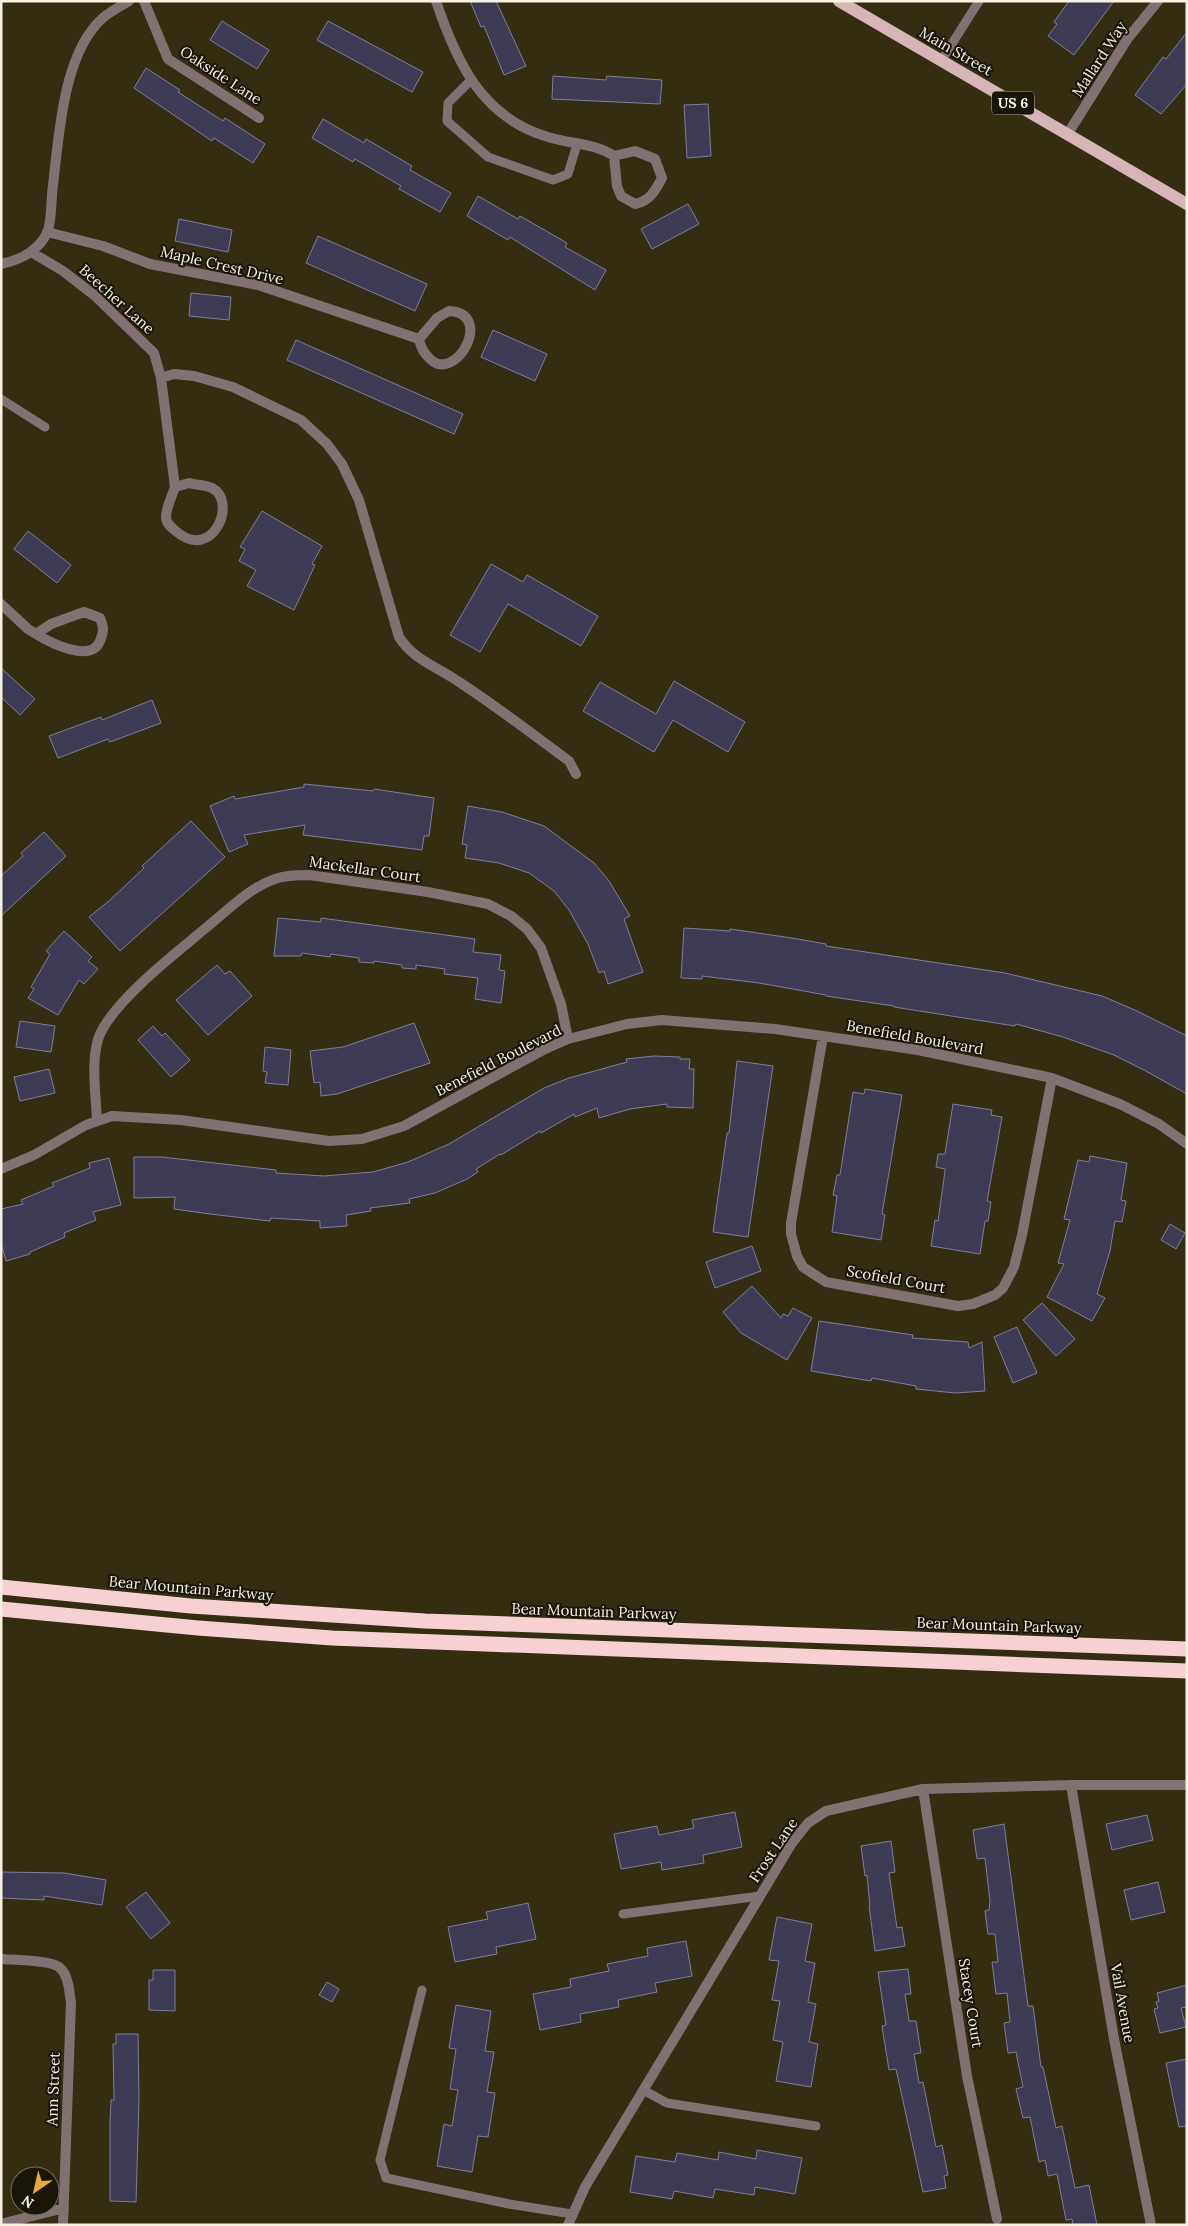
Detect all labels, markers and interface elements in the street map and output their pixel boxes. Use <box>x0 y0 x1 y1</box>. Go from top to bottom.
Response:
street label: Mallard Way <box>1067 17 1131 100</box>
street label: Main Street <box>916 22 996 80</box>
street label: Oakside Lane <box>176 41 266 109</box>
road number: US 6 <box>992 92 1034 115</box>
street label: Maple Crest Drive <box>159 242 285 288</box>
street label: Beecher Lane <box>75 260 159 338</box>
street label: Mackellar Court <box>308 852 422 886</box>
street label: Benefield Boulevard <box>845 1016 985 1058</box>
street label: Benefield Boulevard <box>432 1020 564 1100</box>
street label: Scofield Court <box>845 1261 947 1297</box>
street label: Bear Mountain Parkway <box>108 1571 274 1605</box>
street label: Bear Mountain Parkway <box>511 1599 677 1623</box>
street label: Bear Mountain Parkway <box>916 1613 1082 1637</box>
street label: Frost Lane <box>744 1814 802 1886</box>
street label: Stacey Court <box>955 1957 987 2049</box>
street label: Vail Avenue <box>1106 1961 1139 2044</box>
street label: Ann Street <box>42 2051 64 2127</box>
north arrow <box>10 2166 60 2216</box>
text: N <box>18 2191 37 2212</box>

